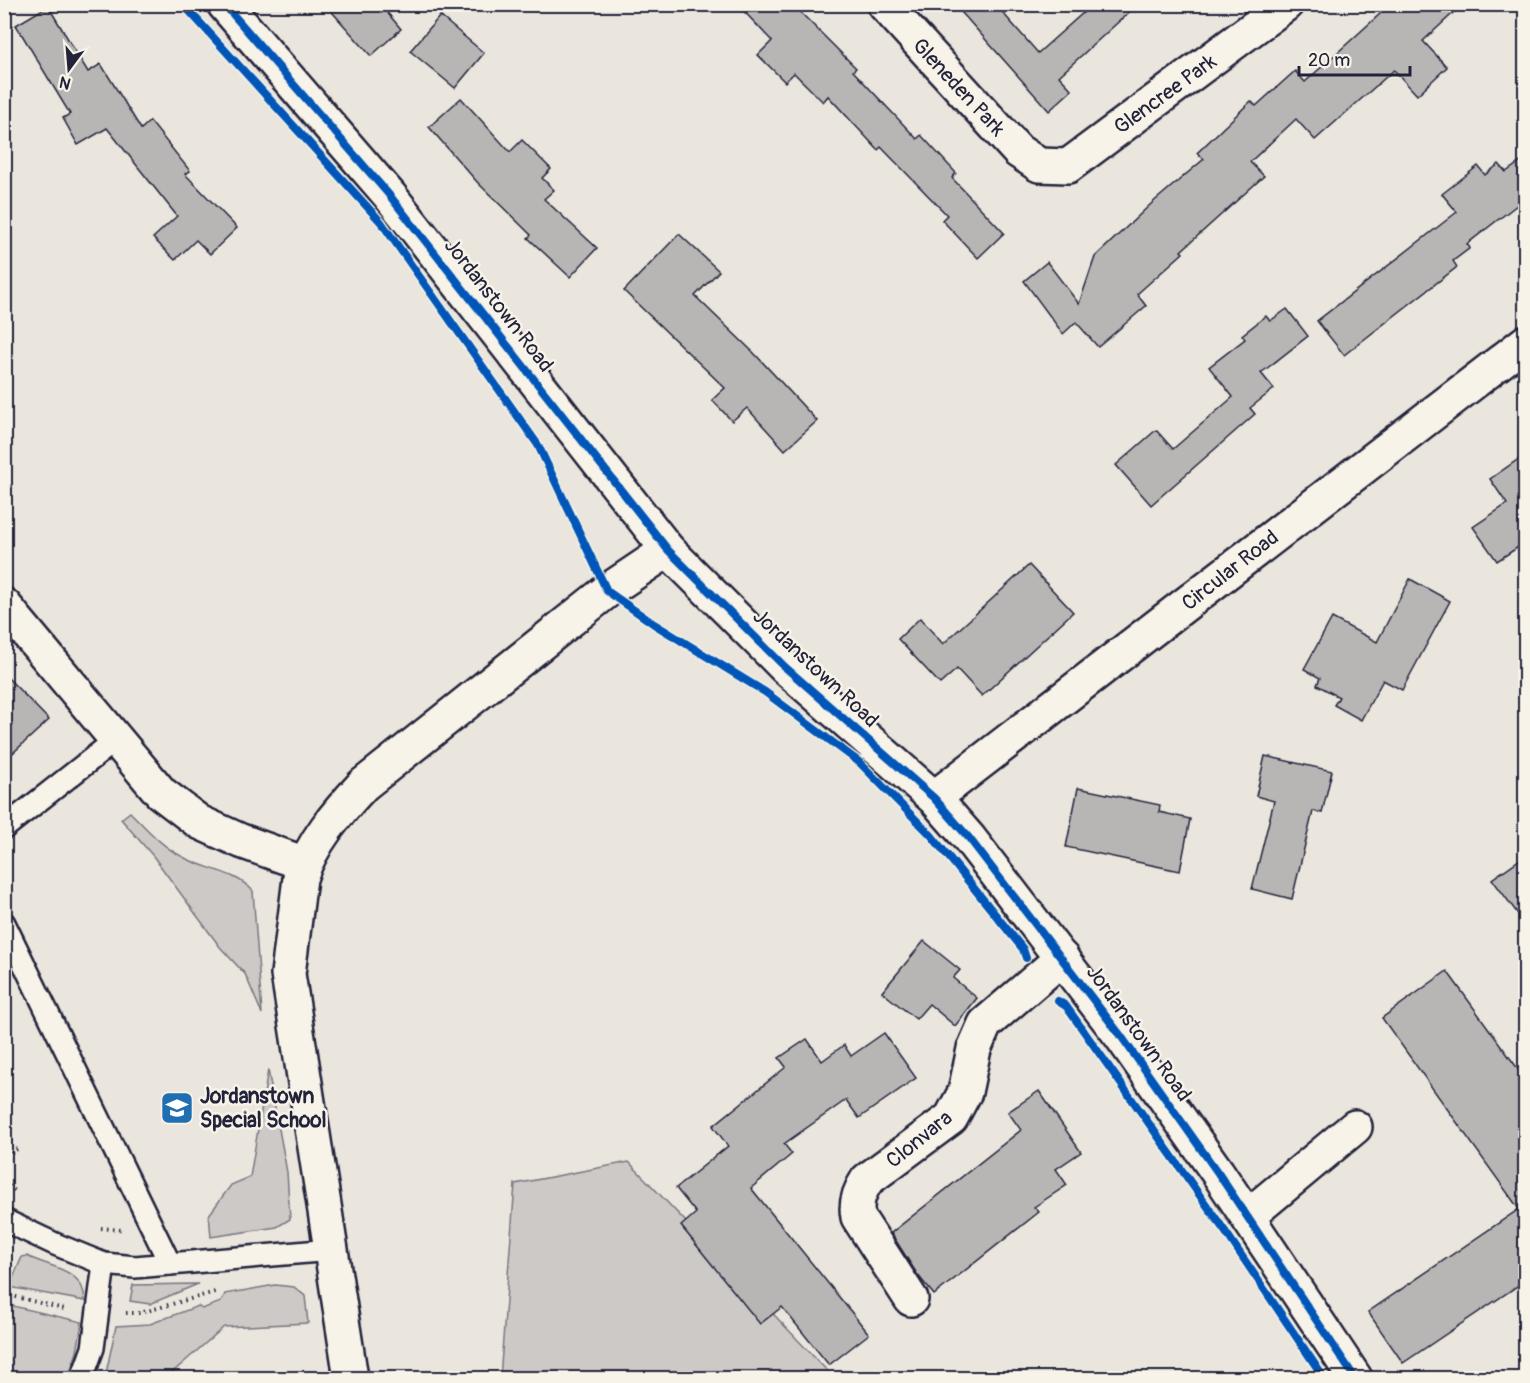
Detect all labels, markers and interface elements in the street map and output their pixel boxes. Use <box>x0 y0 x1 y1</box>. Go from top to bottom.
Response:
street label: Gleneden Park <box>906 33 1011 142</box>
north arrow <box>39 39 99 99</box>
scale bar <box>1299 39 1410 77</box>
street label: Glencree Park <box>1109 48 1222 141</box>
text: 20 m <box>1308 49 1350 72</box>
text: N <box>57 71 73 94</box>
street label: Jordanstown Road <box>438 233 559 378</box>
street label: Circular Road <box>1176 524 1284 617</box>
street label: Jordanstown Road <box>747 603 884 734</box>
street label: Jordanstown Road <box>1080 960 1197 1107</box>
place label: Jordanstown Special School <box>200 1083 327 1134</box>
school or university icon: Jordanstown Special School <box>159 1090 195 1126</box>
street label: Clonvara <box>881 1105 958 1174</box>

